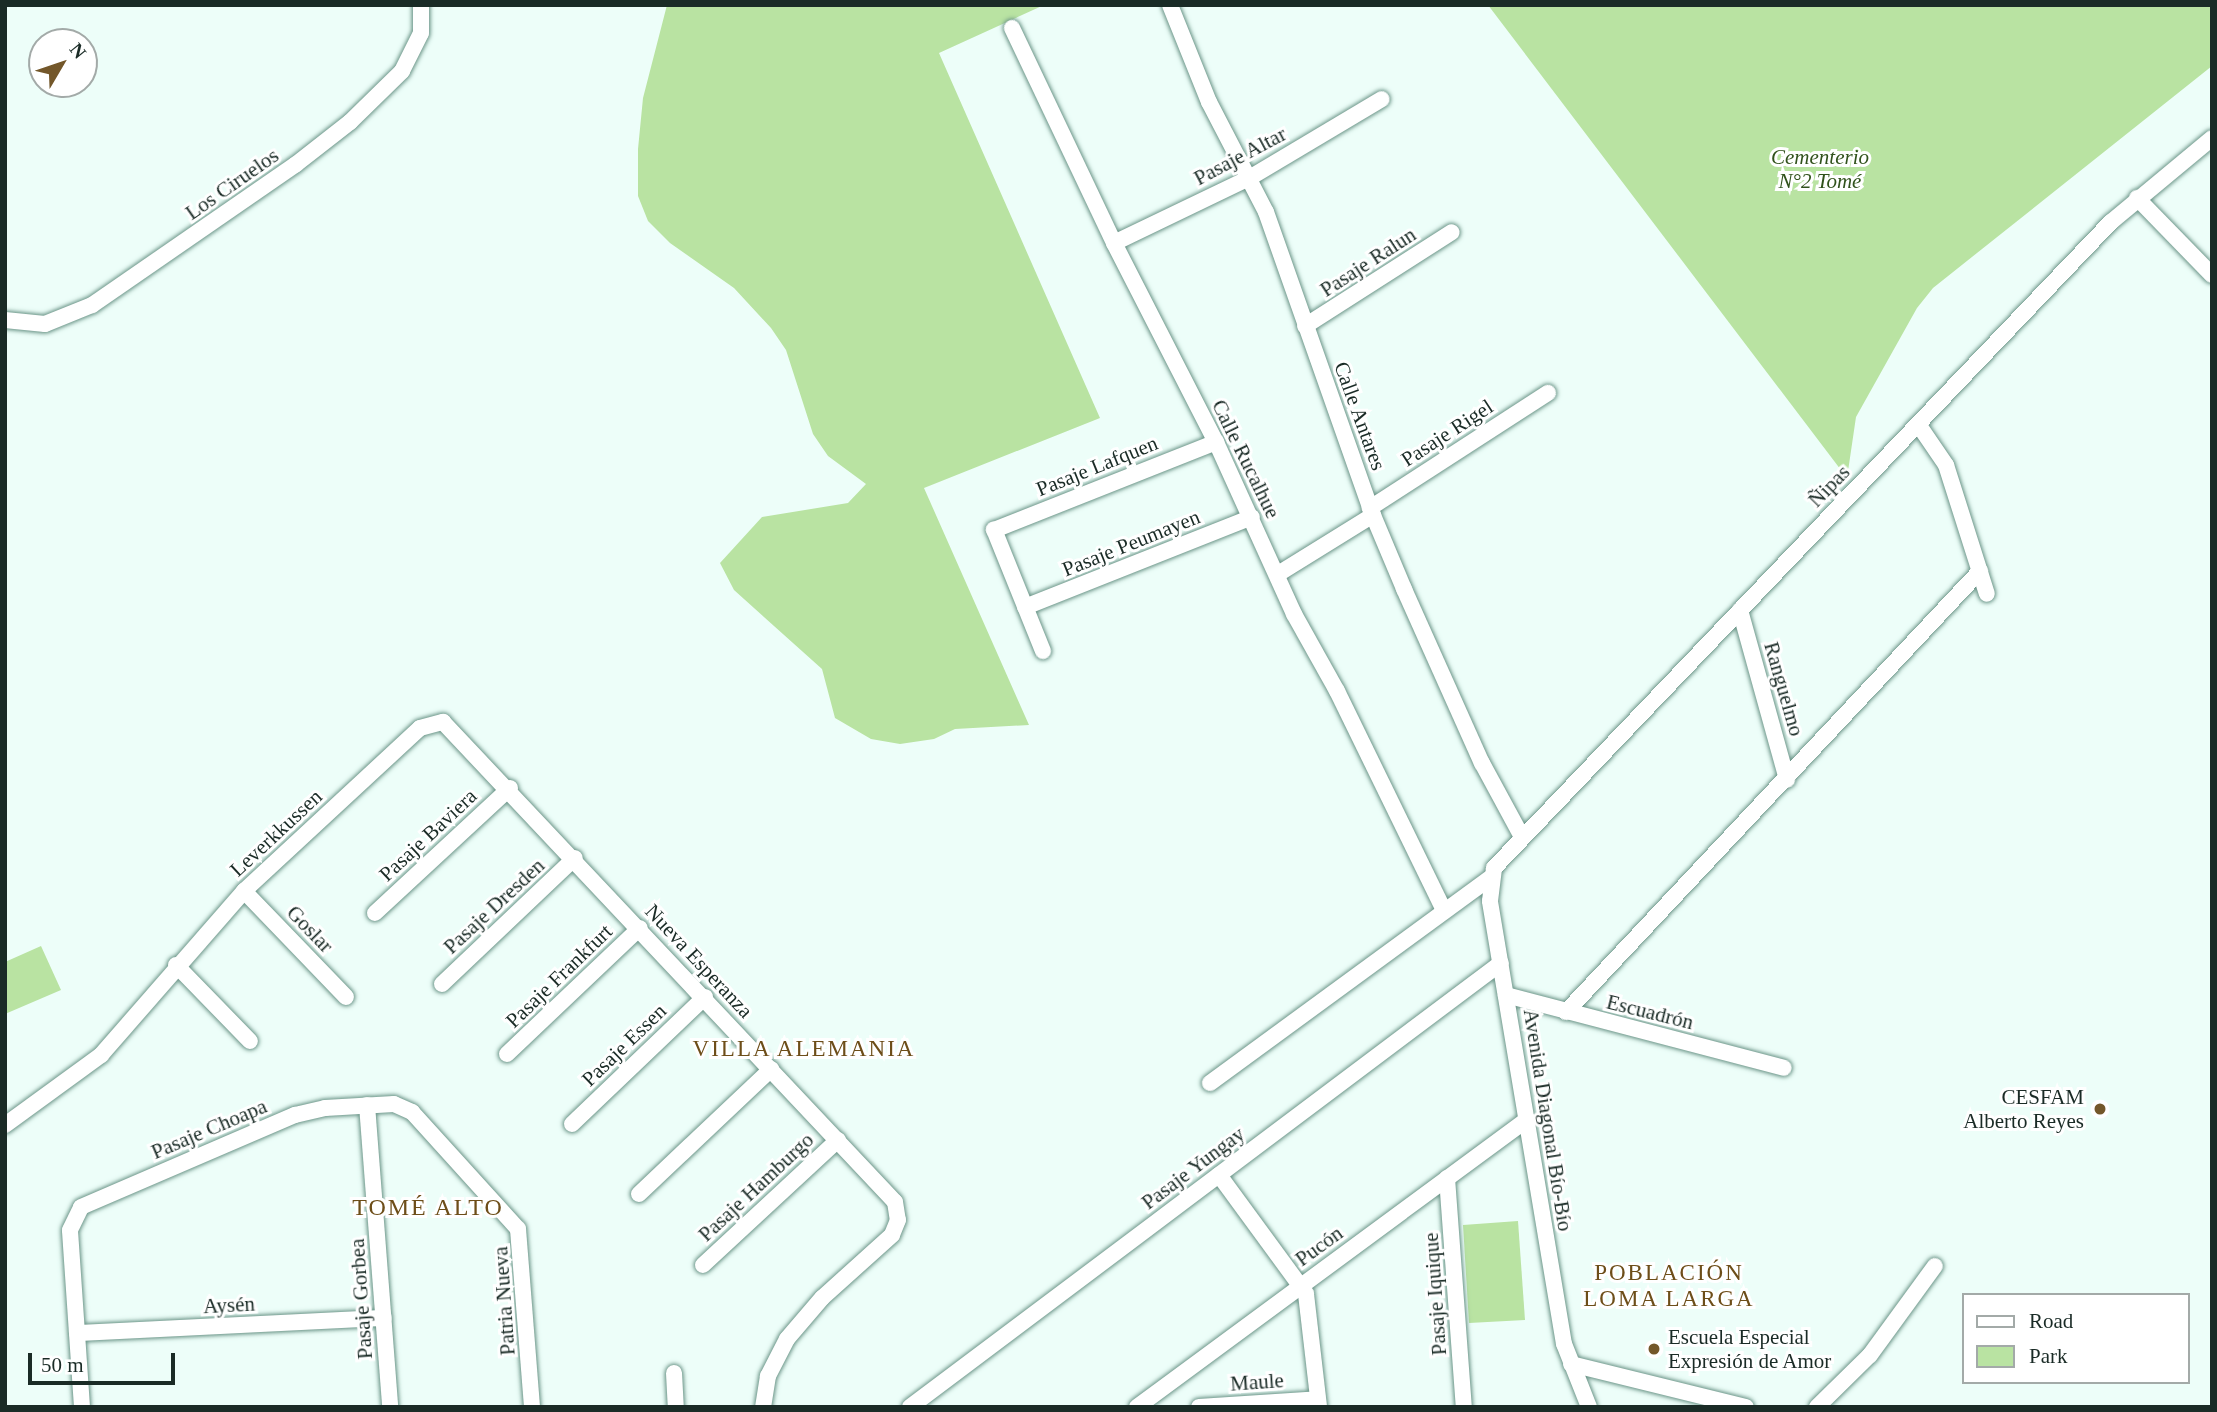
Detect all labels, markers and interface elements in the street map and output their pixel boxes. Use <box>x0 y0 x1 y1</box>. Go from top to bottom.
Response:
north arrow <box>28 28 98 98</box>
text: N <box>66 39 91 63</box>
street label: Pasaje Altar <box>1189 121 1291 191</box>
street label: Los Ciruelos <box>181 143 283 225</box>
park label: Cementerio N°2 Tomé <box>1771 144 1869 194</box>
street label: Pasaje Ralun <box>1315 222 1421 302</box>
street label: Calle Antares <box>1329 358 1391 474</box>
street label: Pasaje Rigel <box>1396 394 1498 472</box>
street label: Calle Rucalhue <box>1206 396 1286 522</box>
street label: Pasaje Lafquen <box>1033 430 1161 502</box>
street label: Ñipas <box>1803 460 1855 512</box>
street label: Pasaje Peumayen <box>1058 504 1204 582</box>
street label: Ranguelmo <box>1759 639 1809 739</box>
street label: Pasaje Baviera <box>374 783 482 887</box>
street label: Leverkkussen <box>225 784 327 882</box>
street label: Pasaje Dresden <box>438 853 550 959</box>
street label: Nueva Esperanza <box>640 899 758 1023</box>
street label: Goslar <box>281 900 339 958</box>
street label: Pasaje Frankfurt <box>501 919 617 1033</box>
street label: Escuadrón <box>1604 989 1696 1035</box>
street label: Pasaje Essen <box>576 998 672 1092</box>
street label: Avenida Diagonal Bío-Bío <box>1518 1007 1578 1233</box>
district label: VILLA ALEMANIA <box>693 1035 915 1063</box>
place label: CESFAM Alberto Reyes <box>1963 1084 2084 1134</box>
street label: Pasaje Choapa <box>147 1093 271 1165</box>
marker: CESFAM Alberto Reyes <box>2090 1099 2110 1119</box>
street label: Pasaje Yungay <box>1136 1121 1250 1215</box>
street label: Pasaje Hamburgo <box>693 1127 819 1247</box>
district label: TOMÉ ALTO <box>353 1194 503 1222</box>
street label: Pucón <box>1290 1220 1348 1272</box>
street label: Pasaje Iquique <box>1418 1232 1452 1356</box>
street label: Pasaje Gorbea <box>344 1238 378 1360</box>
street label: Patria Nueva <box>488 1246 520 1356</box>
district label: POBLACIÓN LOMA LARGA <box>1584 1259 1754 1313</box>
street label: Aysén <box>203 1291 255 1319</box>
legend <box>1962 1293 2189 1384</box>
text: Road <box>2029 1309 2073 1333</box>
place label: Escuela Especial Expresión de Amor <box>1668 1324 1832 1374</box>
scale bar <box>32 1338 178 1382</box>
marker: Escuela Especial Expresión de Amor <box>1646 1341 1662 1357</box>
text: Park <box>2029 1344 2068 1368</box>
text: 50 m <box>41 1353 84 1377</box>
street label: Maule <box>1229 1368 1285 1396</box>

